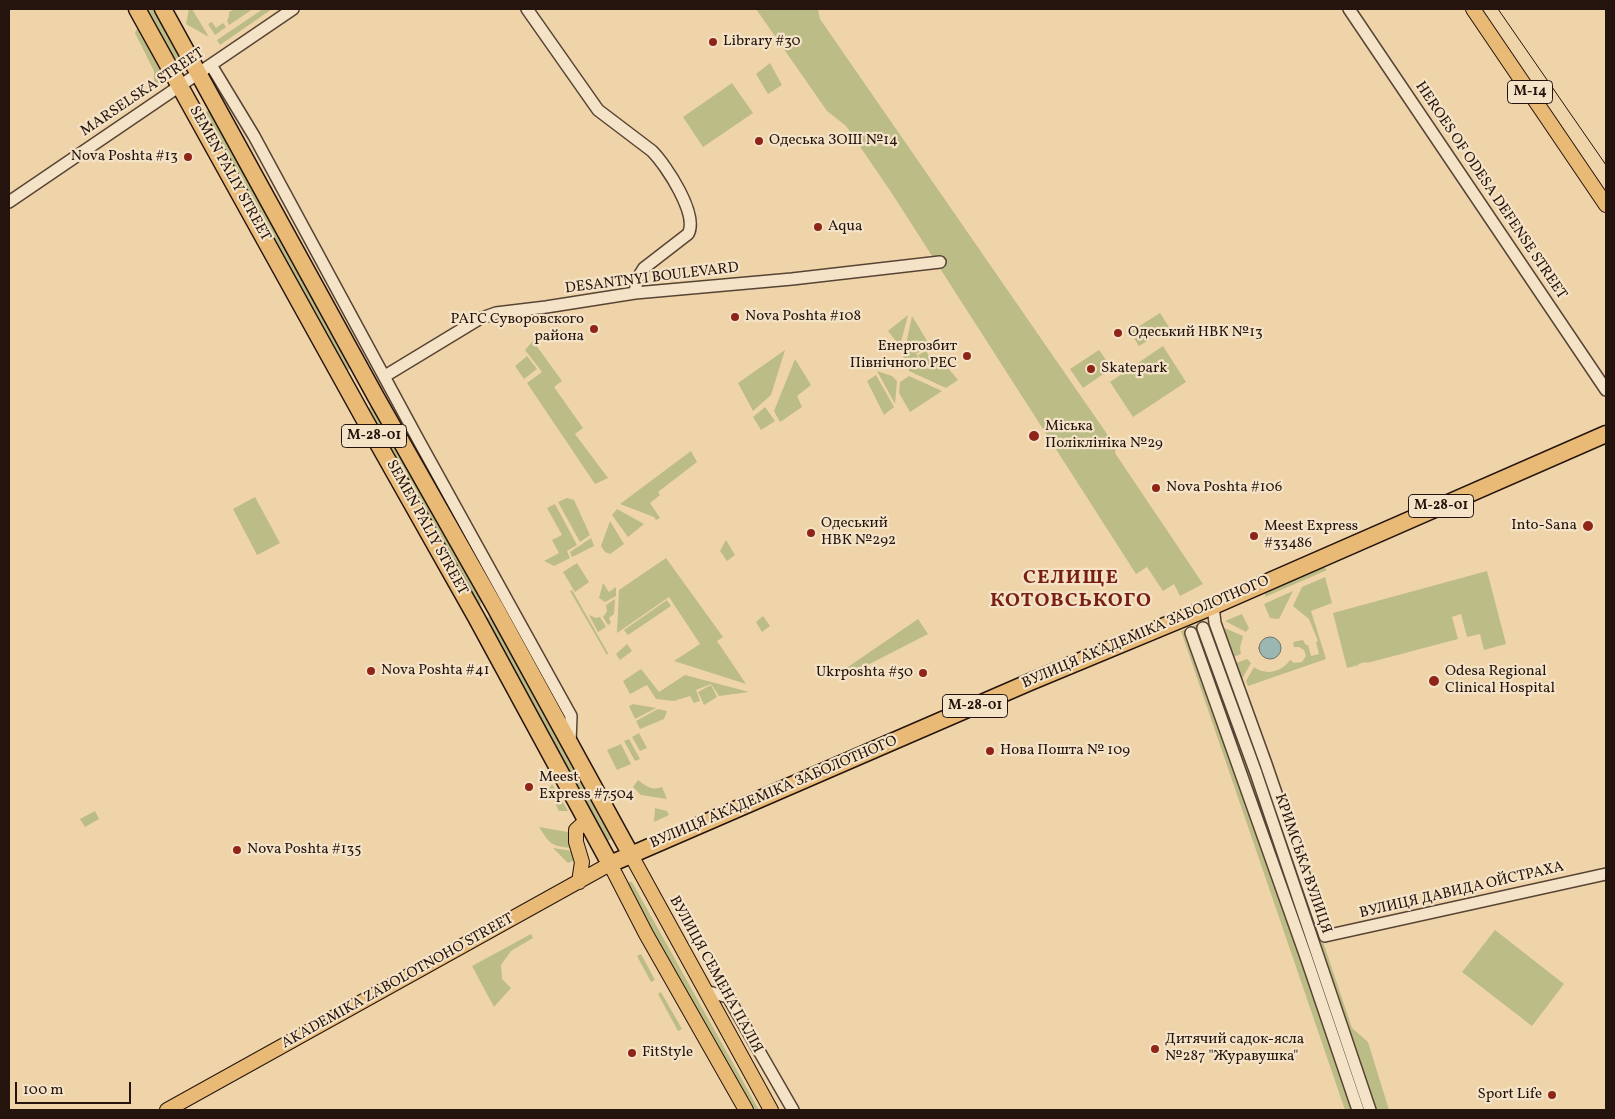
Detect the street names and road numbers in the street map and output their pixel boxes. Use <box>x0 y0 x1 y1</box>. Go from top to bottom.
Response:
street label: MARSELSKA STREET <box>78 45 208 141</box>
street label: HEROES OF ODESA DEFENSE STREET <box>1410 79 1570 303</box>
road number: М-14 <box>1508 80 1552 104</box>
street label: SEMEN PALIY STREET <box>184 103 274 245</box>
street label: DESANTNYI BOULEVARD <box>564 259 740 299</box>
road number: М-28-01 <box>342 424 406 448</box>
street label: SEMEN PALIY STREET <box>381 457 471 599</box>
road number: М-28-01 <box>1408 494 1474 518</box>
street label: ВУЛИЦЯ АКАДЕМІКА ЗАБОЛОТНОГО <box>1020 573 1272 693</box>
road number: М-28-01 <box>942 694 1008 718</box>
street label: ВУЛИЦЯ АКАДЕМІКА ЗАБОЛОТНОГО <box>648 733 900 853</box>
street label: КРИМСЬКА ВУЛИЦЯ <box>1270 792 1334 936</box>
street label: ВУЛИЦЯ ДАВИДА ОЙСТРАХА <box>1358 859 1566 923</box>
street label: ВУЛИЦЯ СЕМЕНА ПАЛІЯ <box>664 893 766 1057</box>
street label: AKADEMIKA ZABOLOTNOHO STREET <box>279 911 517 1053</box>

